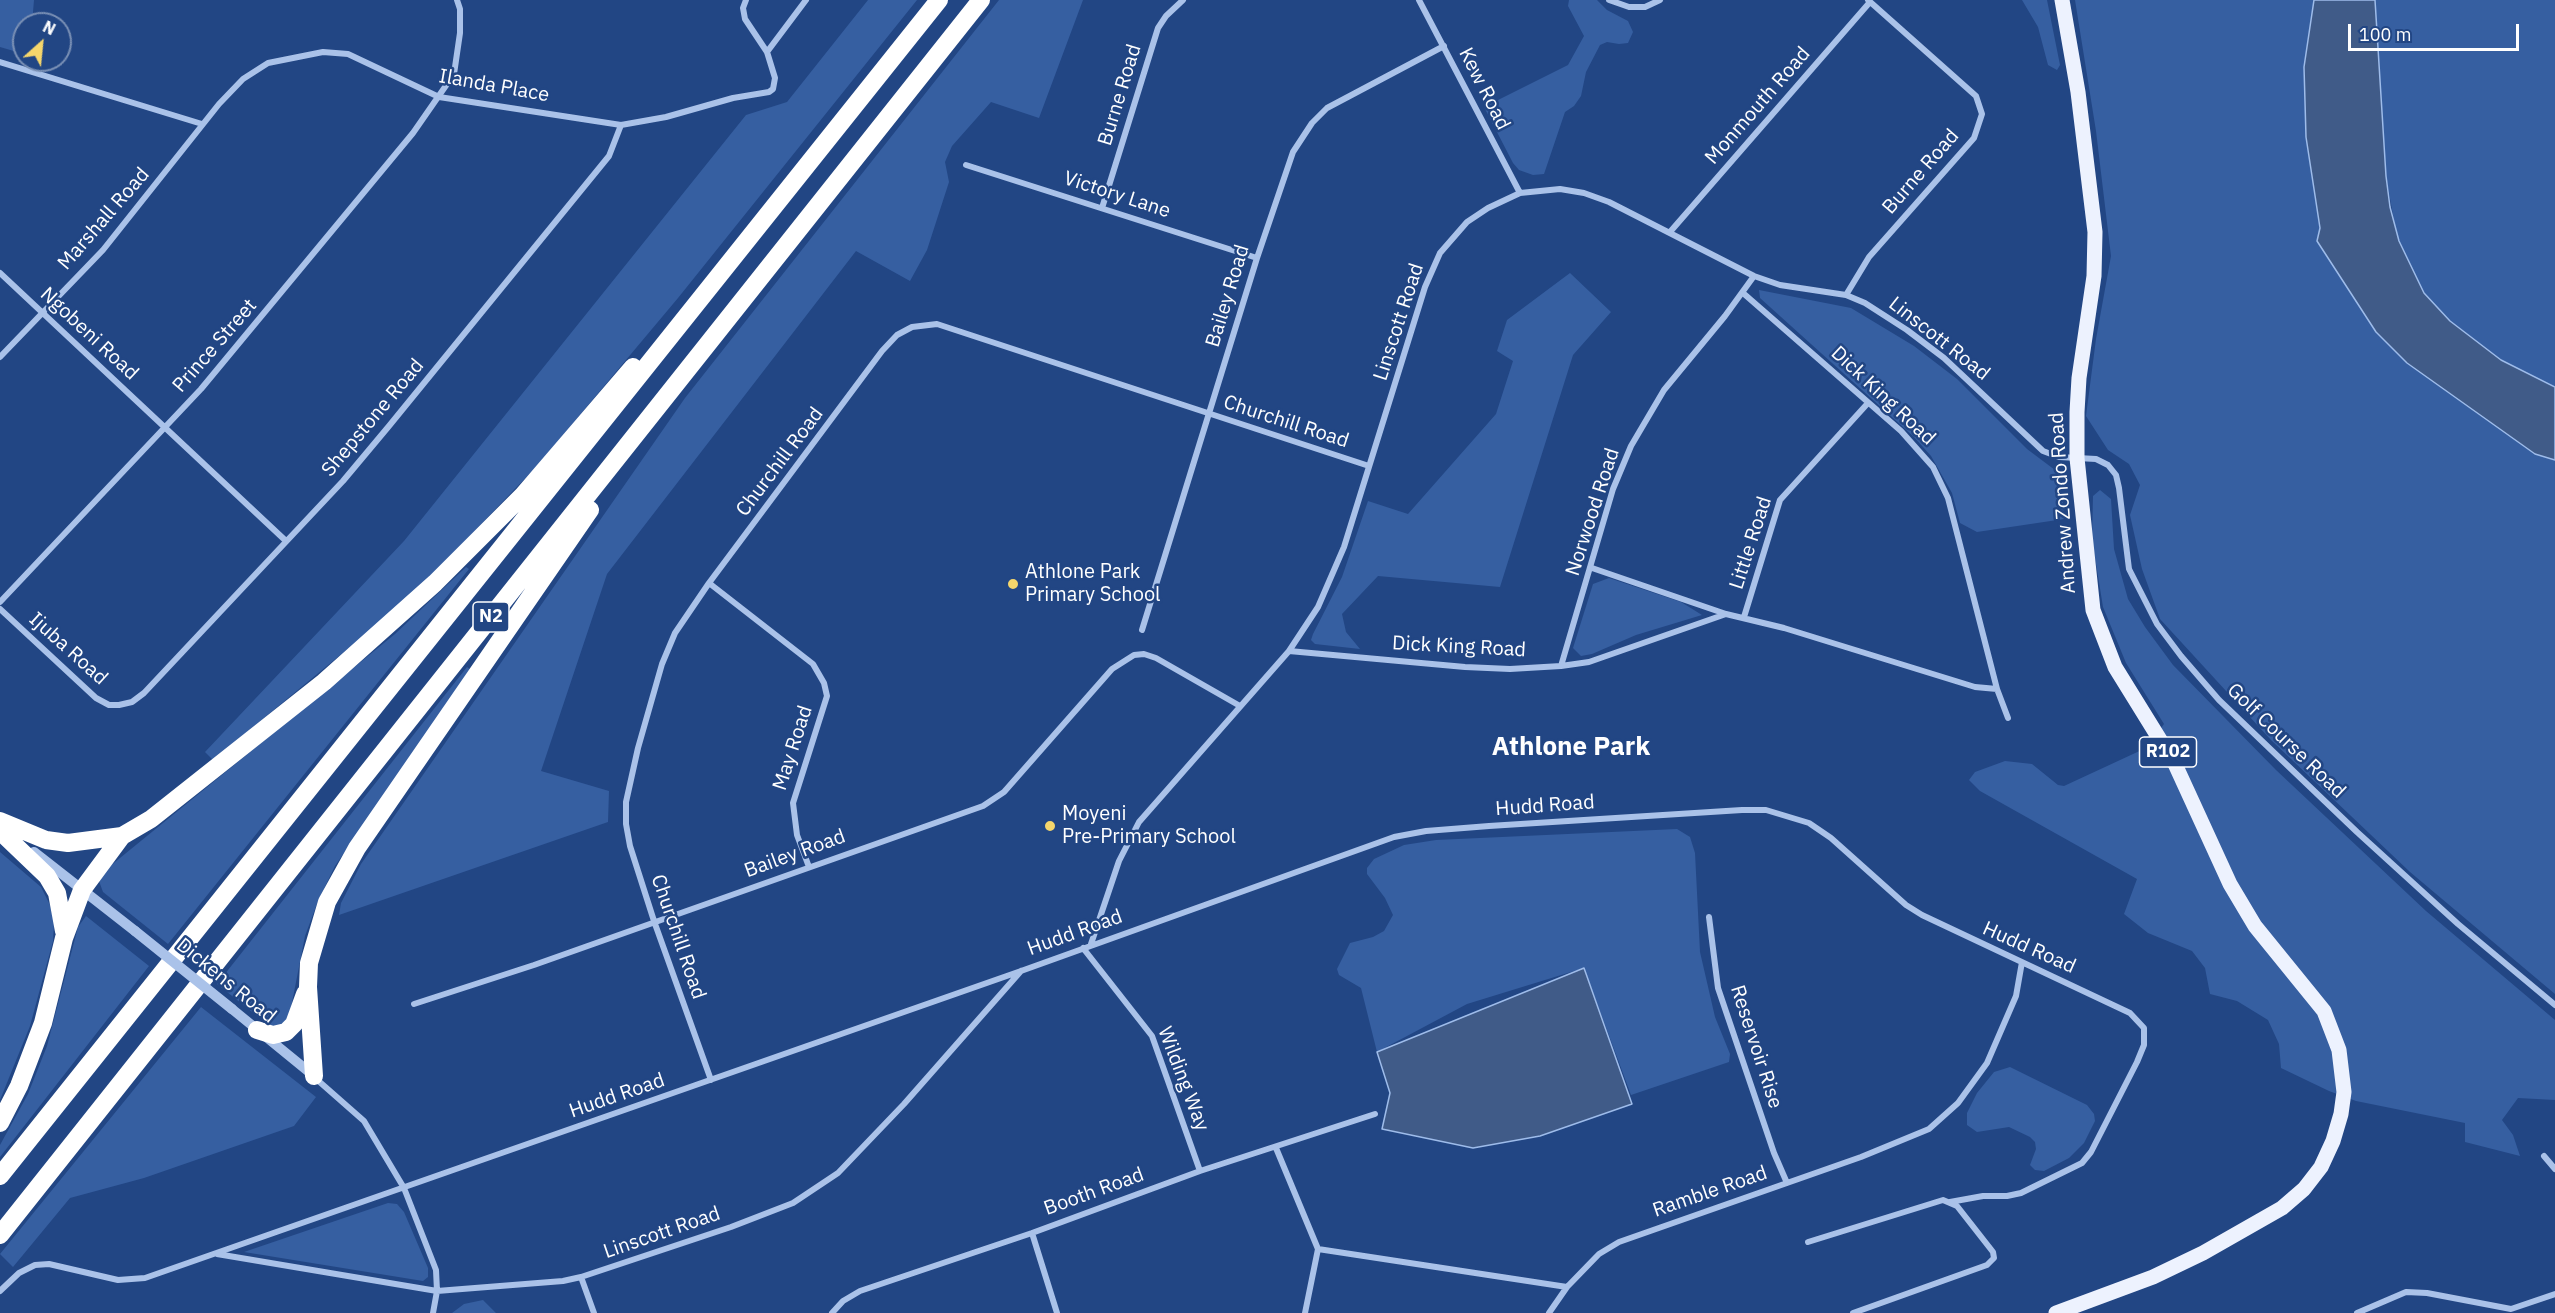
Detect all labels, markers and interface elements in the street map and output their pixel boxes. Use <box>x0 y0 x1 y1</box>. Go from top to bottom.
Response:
north arrow <box>12 12 72 72</box>
scale bar <box>2351 12 2522 50</box>
text: N <box>40 16 59 39</box>
text: 100 m <box>2359 23 2411 46</box>
street label: Burne Road <box>1093 41 1147 149</box>
street label: Monmouth Road <box>1700 42 1816 170</box>
street label: Kew Road <box>1453 44 1515 134</box>
street label: Ilanda Place <box>437 64 551 108</box>
street label: Burne Road <box>1878 125 1964 219</box>
street label: Marshall Road <box>53 163 155 275</box>
street label: Victory Lane <box>1061 166 1173 224</box>
street label: Bailey Road <box>1201 242 1255 350</box>
street label: Linscott Road <box>1369 260 1429 384</box>
street label: Ngobeni Road <box>35 282 143 386</box>
street label: Linscott Road <box>1884 292 1994 386</box>
street label: Prince Street <box>168 294 262 398</box>
street label: Dick King Road <box>1826 342 1940 450</box>
street label: Shepstone Road <box>317 354 429 482</box>
street label: Churchill Road <box>1220 390 1352 454</box>
street label: Churchill Road <box>731 403 829 521</box>
street label: Andrew Zondo Road <box>2045 412 2081 594</box>
street label: Norwood Road <box>1561 445 1625 579</box>
street label: Little Road <box>1725 494 1777 592</box>
place label: Athlone Park Primary School <box>1025 560 1161 607</box>
marker: Athlone Park Primary School <box>1006 577 1020 591</box>
road number: N2 <box>473 602 509 632</box>
street label: Ijuba Road <box>24 608 112 690</box>
street label: Dick King Road <box>1391 632 1527 662</box>
street label: Golf Course Road <box>2222 678 2350 804</box>
street label: May Road <box>768 703 818 793</box>
district label: Athlone Park <box>1492 731 1650 763</box>
road number: R102 <box>2140 737 2196 767</box>
street label: Hudd Road <box>1495 791 1595 821</box>
place label: Moyeni Pre-Primary School <box>1062 802 1236 849</box>
marker: Moyeni Pre-Primary School <box>1043 819 1057 833</box>
street label: Bailey Road <box>741 825 849 883</box>
street label: Churchill Road <box>645 872 711 1002</box>
street label: Hudd Road <box>1024 905 1126 961</box>
street label: Hudd Road <box>1979 917 2079 979</box>
street label: Dickens Road <box>171 933 281 1029</box>
street label: Reservoir Rise <box>1725 982 1787 1112</box>
street label: Wilding Way <box>1152 1024 1214 1134</box>
street label: Hudd Road <box>566 1068 668 1124</box>
street label: Ramble Road <box>1650 1161 1770 1223</box>
street label: Booth Road <box>1041 1163 1147 1221</box>
street label: Linscott Road <box>601 1202 723 1264</box>

